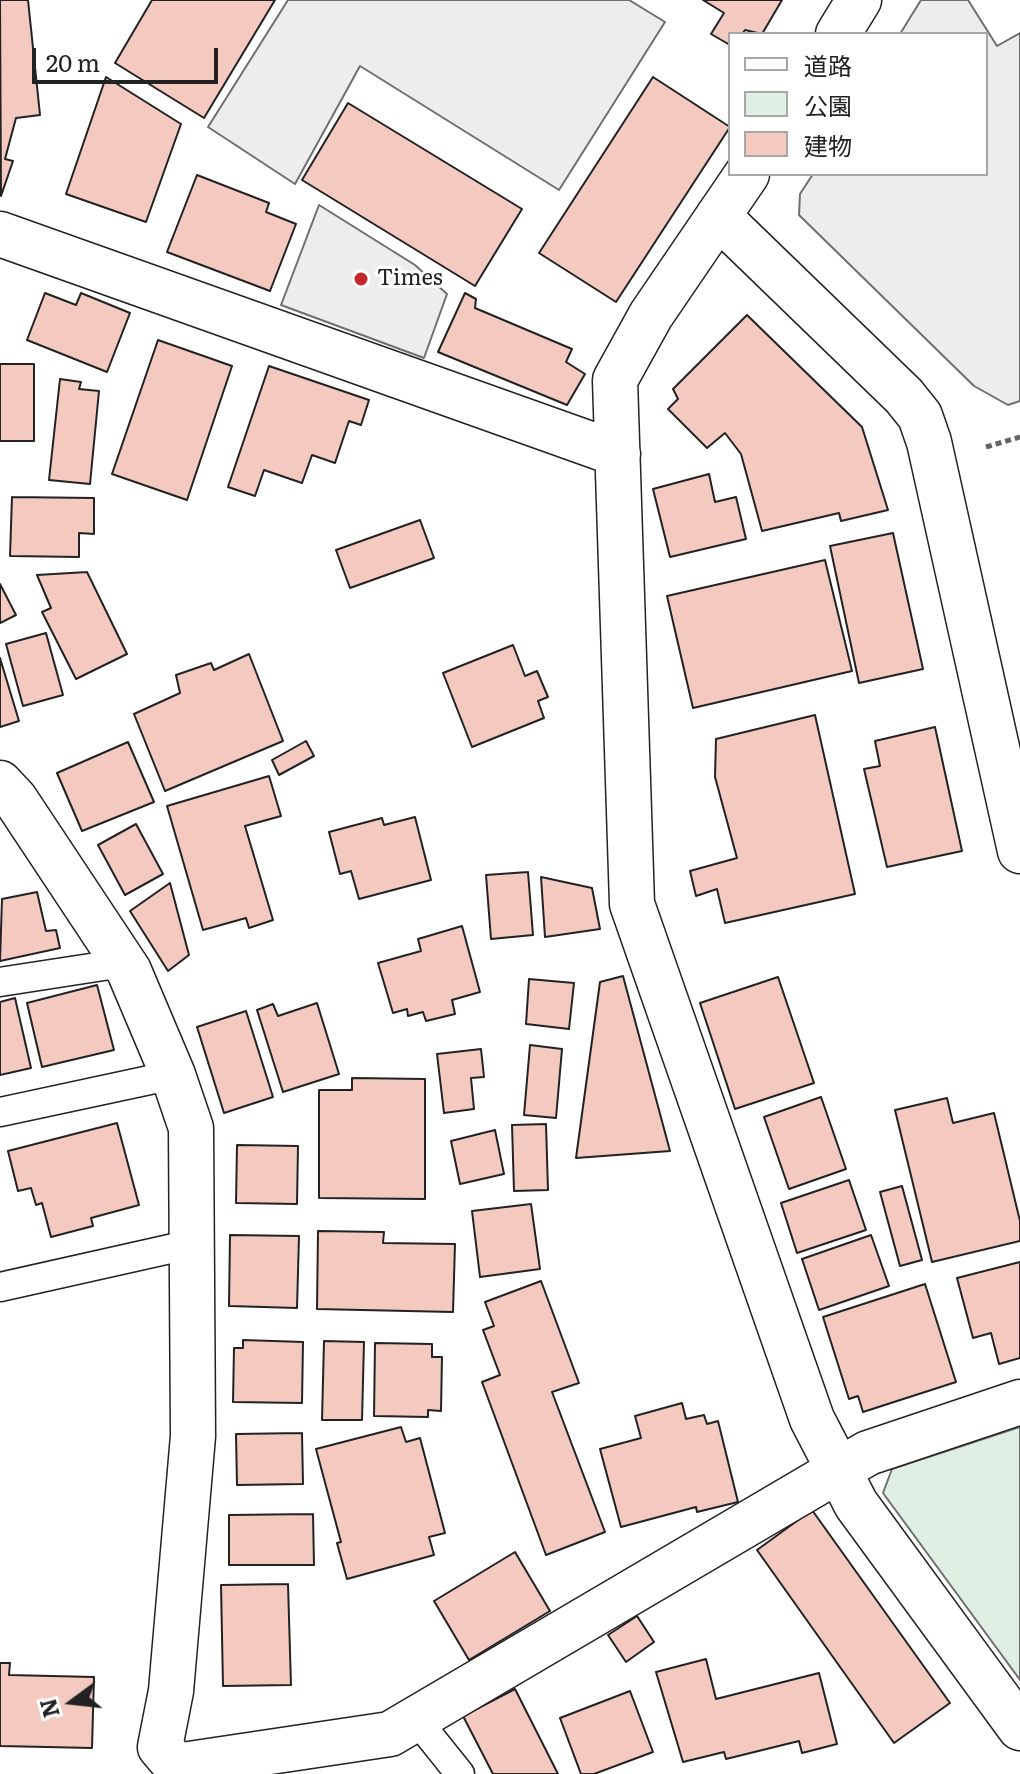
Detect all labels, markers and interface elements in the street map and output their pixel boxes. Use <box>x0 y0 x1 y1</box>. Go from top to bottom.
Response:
scale bar <box>36 32 222 82</box>
legend <box>728 32 988 176</box>
text: 20 m <box>46 44 100 79</box>
text: 道路 <box>804 47 852 82</box>
text: 公園 <box>804 87 852 122</box>
text: 建物 <box>804 127 852 162</box>
place label: Times <box>377 266 443 292</box>
marker: Times <box>352 270 370 288</box>
north arrow <box>32 1662 112 1742</box>
text: N <box>30 1695 67 1722</box>

